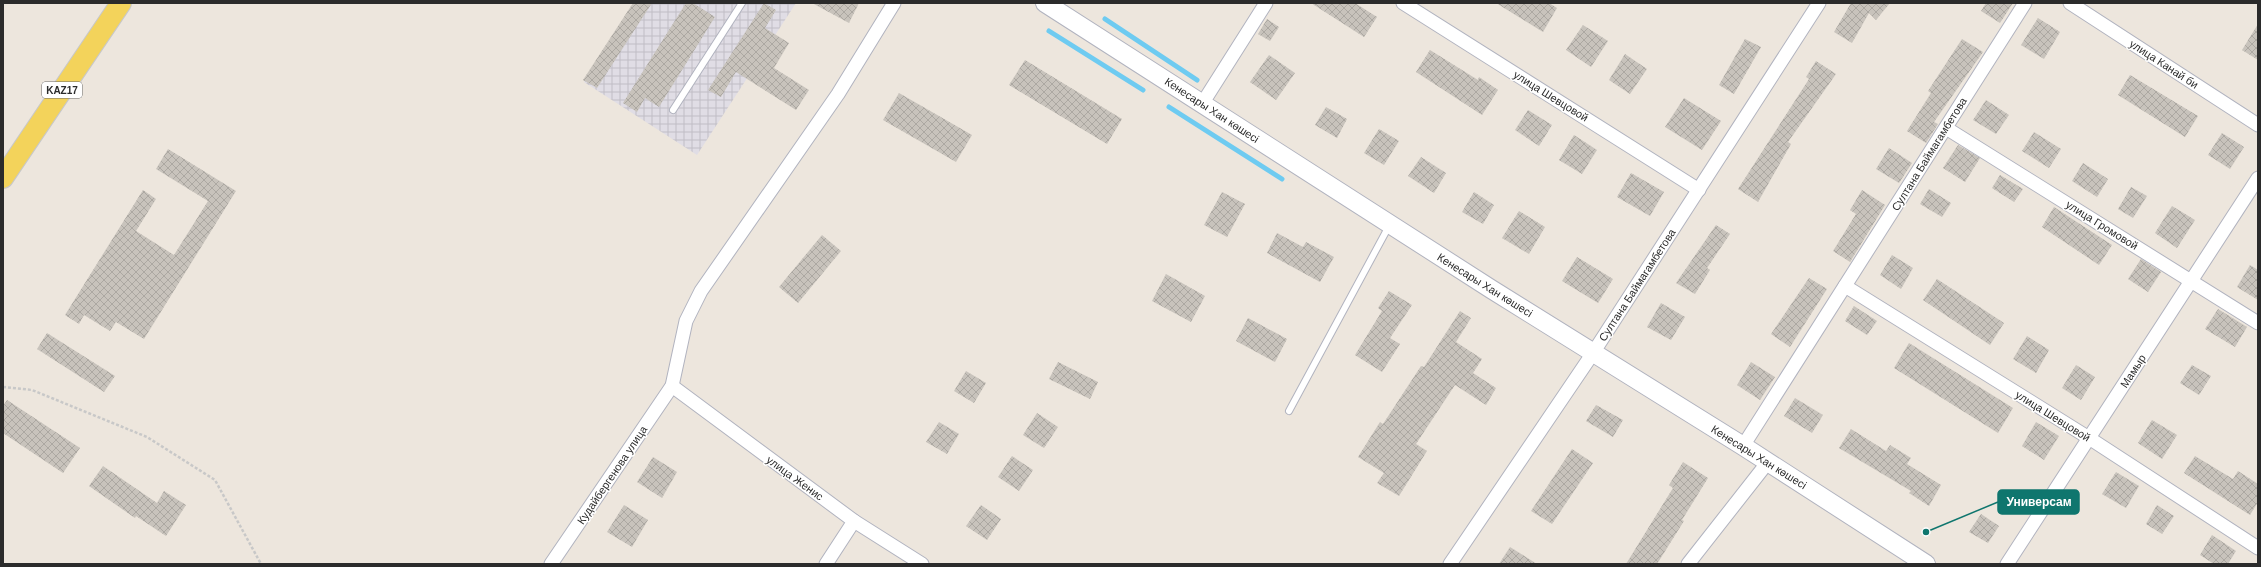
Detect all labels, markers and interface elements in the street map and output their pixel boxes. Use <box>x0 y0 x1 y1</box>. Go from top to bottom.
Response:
street label: улица Канай би <box>2127 37 2201 91</box>
street label: улица Шевцовой <box>1512 68 1590 124</box>
street label: Кенесары Хан көшесі <box>1163 75 1261 145</box>
road number: KAZ17 <box>42 82 82 98</box>
street label: Султана Баймагамбетова <box>1889 94 1969 213</box>
street label: улица Громовой <box>2064 198 2140 252</box>
street label: Султана Баймагамбетова <box>1596 226 1678 343</box>
street label: Кенесары Хан көшесі <box>1435 251 1535 319</box>
street label: Мамыр <box>2118 352 2148 390</box>
street label: улица Шевцовой <box>2014 388 2092 444</box>
street label: Кудайбергенова улица <box>575 423 650 526</box>
street label: Кенесары Хан көшесі <box>1709 423 1809 491</box>
street label: улица Женис <box>764 453 826 503</box>
callout: Универсам <box>1998 490 2079 514</box>
text: Универсам <box>2006 495 2072 509</box>

